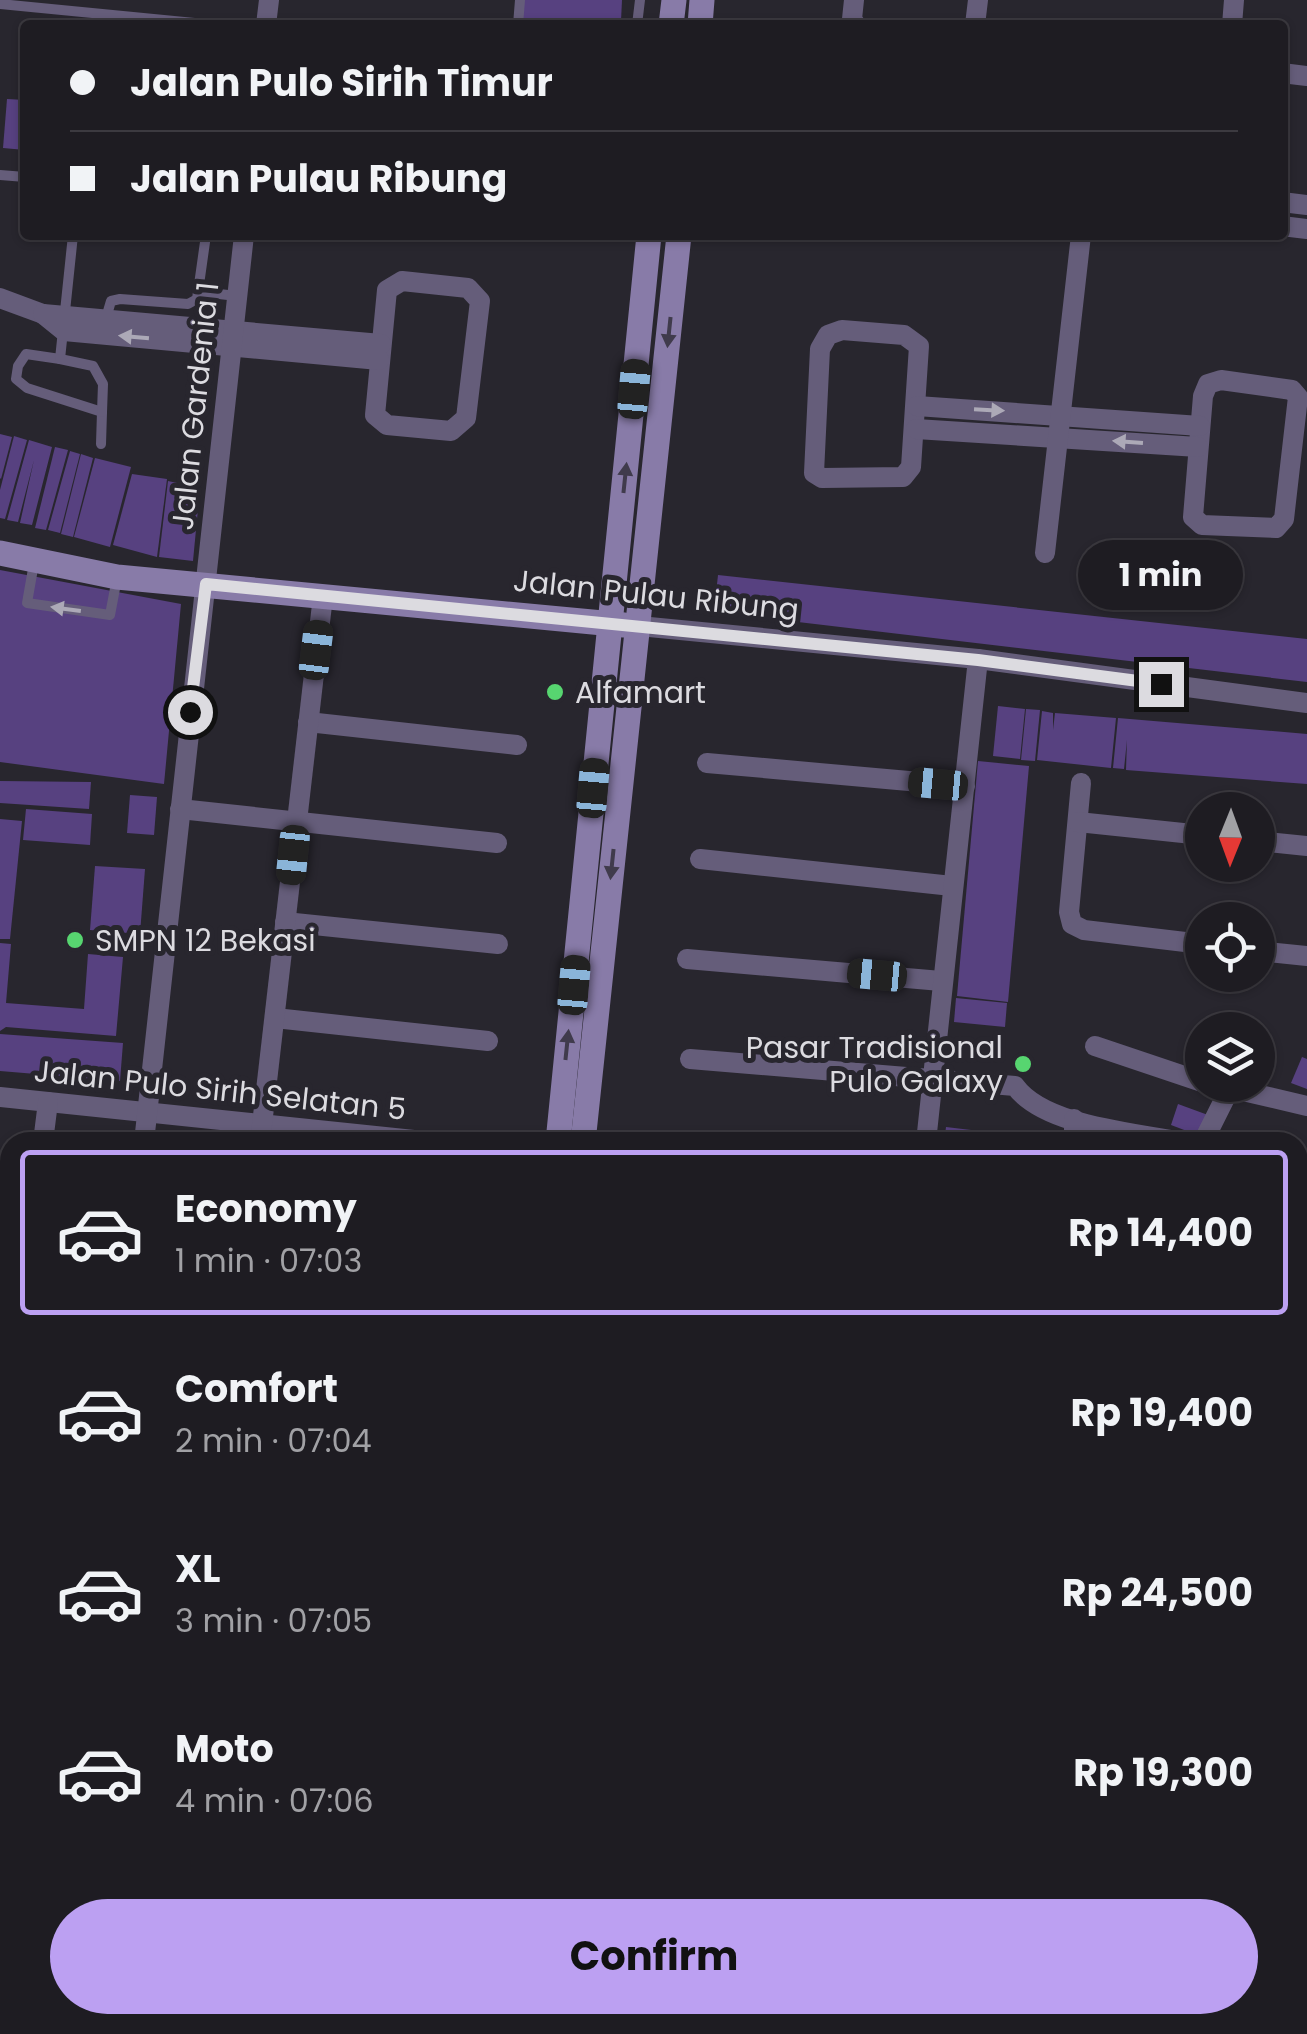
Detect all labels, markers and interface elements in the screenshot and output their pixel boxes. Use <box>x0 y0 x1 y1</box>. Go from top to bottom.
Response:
text: Jalan Pulo Sirih Timur <box>130 56 553 109</box>
text: Jalan Pulau Ribung <box>130 152 507 205</box>
street label: Jalan Gardenia 1 <box>161 280 229 532</box>
one-way arrow <box>660 317 676 348</box>
one-way arrow <box>118 329 149 345</box>
car <box>616 358 652 420</box>
one-way arrow <box>973 402 1005 418</box>
one-way arrow <box>1111 433 1143 449</box>
one-way arrow <box>618 462 634 494</box>
callout: 1 min <box>1078 539 1244 609</box>
text: 1 min <box>1119 552 1202 597</box>
street label: Jalan Pulau Ribung <box>511 559 801 631</box>
one-way arrow <box>50 600 81 616</box>
car <box>297 618 335 682</box>
route end <box>1139 662 1184 707</box>
place label: Alfamart <box>575 671 706 714</box>
marker: Alfamart <box>544 681 566 703</box>
route start <box>168 690 213 735</box>
car <box>575 757 611 819</box>
car <box>907 766 969 802</box>
north arrow <box>1185 792 1275 882</box>
map controls <box>1185 792 1275 1102</box>
car <box>275 824 311 886</box>
one-way arrow <box>604 849 620 880</box>
button: locate <box>1185 902 1275 992</box>
place label: SMPN 12 Bekasi <box>95 919 316 962</box>
marker: SMPN 12 Bekasi <box>64 929 86 951</box>
car <box>556 954 592 1016</box>
car <box>846 957 908 993</box>
button: layers <box>1185 1012 1275 1102</box>
place label: Pasar Tradisional Pulo Galaxy <box>746 1026 1003 1103</box>
one-way arrow <box>560 1029 576 1061</box>
street label: Jalan Pulo Sirih Selatan 5 <box>32 1049 408 1131</box>
marker: Pasar Tradisional Pulo Galaxy <box>1012 1053 1034 1075</box>
text: Economy <box>175 1182 357 1235</box>
icon: car <box>55 1188 145 1278</box>
text: Rp 14,400 <box>1068 1206 1253 1259</box>
text: 1 min · 07:03 <box>175 1238 362 1283</box>
text: Comfort <box>175 1362 338 1415</box>
icon: car <box>55 1368 145 1458</box>
text: Rp 19,400 <box>1071 1386 1253 1439</box>
text: 2 min · 07:04 <box>175 1418 372 1463</box>
text: XL <box>175 1542 220 1595</box>
icon: car <box>55 1548 145 1638</box>
text: Rp 24,500 <box>1062 1566 1253 1619</box>
text: 3 min · 07:05 <box>175 1598 372 1643</box>
text: Moto <box>175 1722 274 1775</box>
icon: car <box>55 1728 145 1818</box>
text: Rp 19,300 <box>1073 1746 1253 1799</box>
text: 4 min · 07:06 <box>175 1778 374 1823</box>
button: Confirm <box>50 1899 1258 2014</box>

